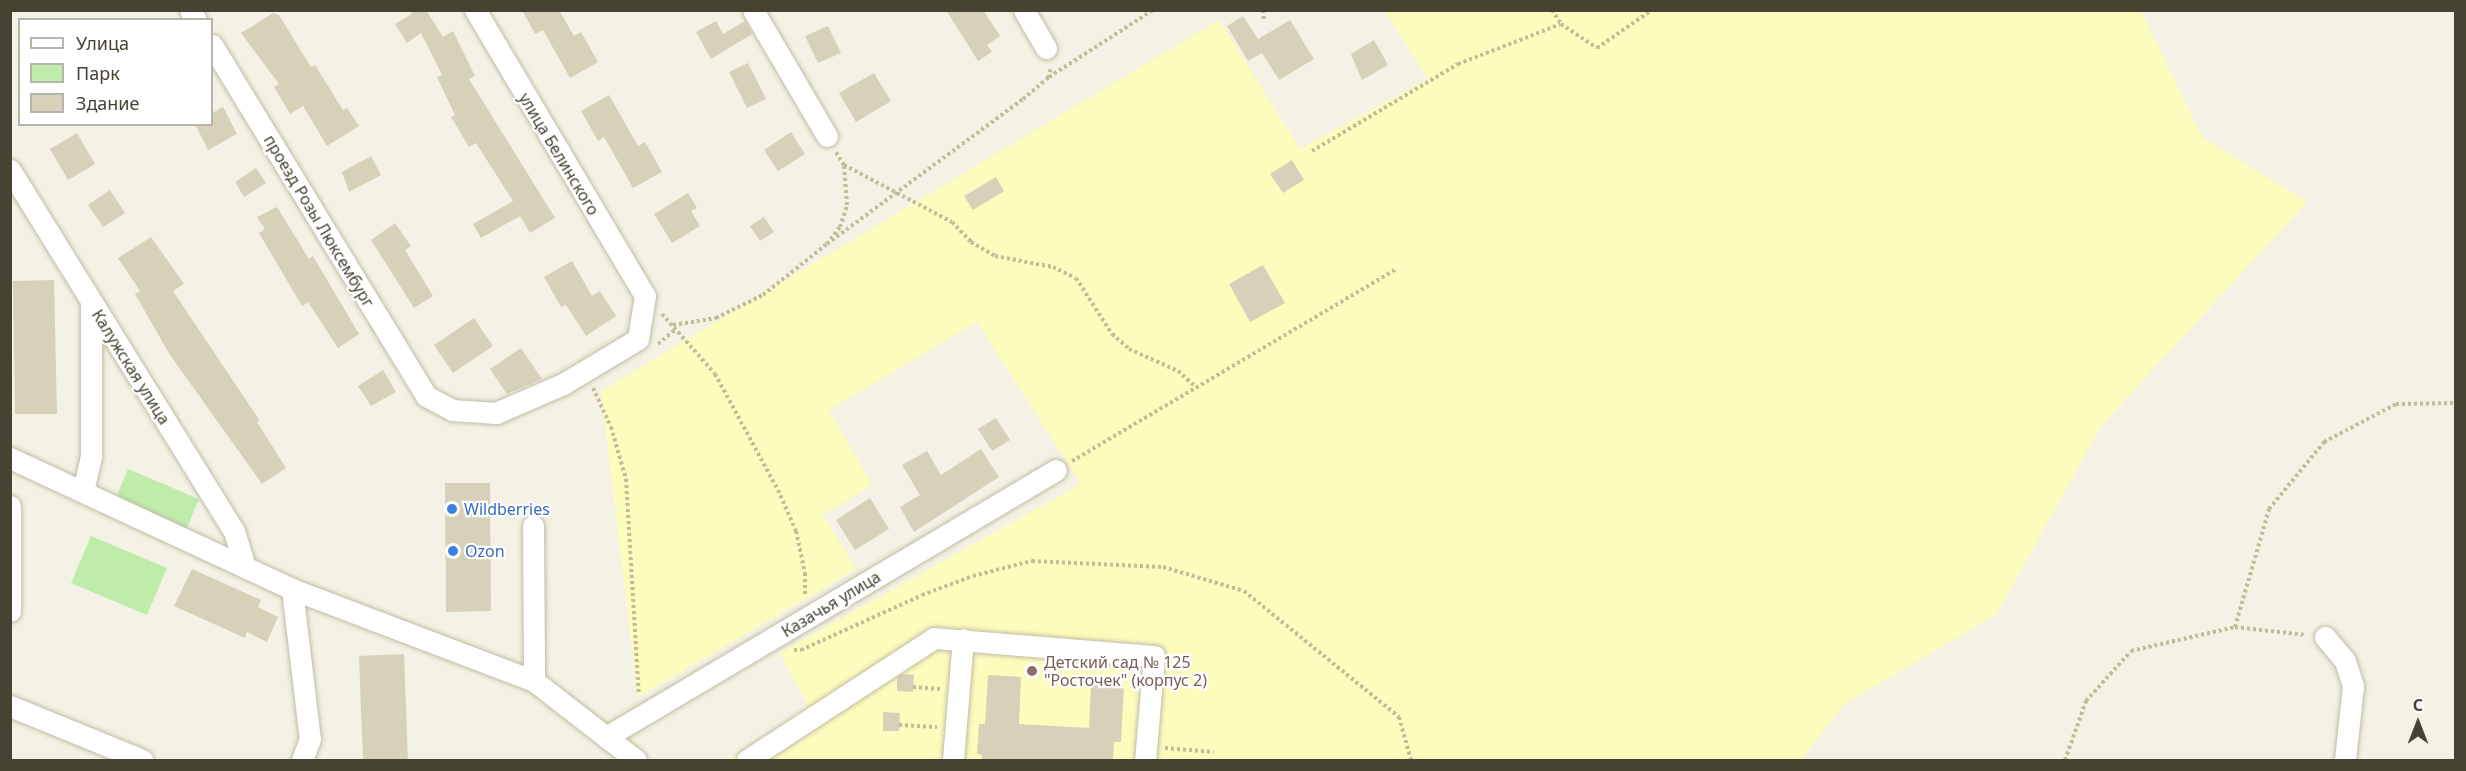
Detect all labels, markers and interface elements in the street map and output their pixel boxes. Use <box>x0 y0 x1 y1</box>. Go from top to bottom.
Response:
legend <box>18 18 213 126</box>
text: Улица <box>76 31 129 55</box>
text: Парк <box>76 61 120 85</box>
street label: улица Белинского <box>515 89 603 219</box>
text: Здание <box>76 91 139 115</box>
street label: проезд Розы Люксембург <box>260 131 378 311</box>
street label: Калужская улица <box>88 306 174 428</box>
place label: Wildberries <box>464 499 550 519</box>
marker: Wildberries <box>445 502 459 516</box>
place label: Ozon <box>465 541 505 561</box>
marker: Ozon <box>446 544 460 558</box>
street label: Казачья улица <box>778 567 884 641</box>
place label: Детский сад № 125 "Росточек" (корпус 2) <box>1044 652 1207 690</box>
marker: Детский сад № 125 "Росточек" (корпус 2) <box>1025 664 1039 678</box>
north arrow <box>2388 693 2448 753</box>
text: С <box>2413 694 2423 716</box>

